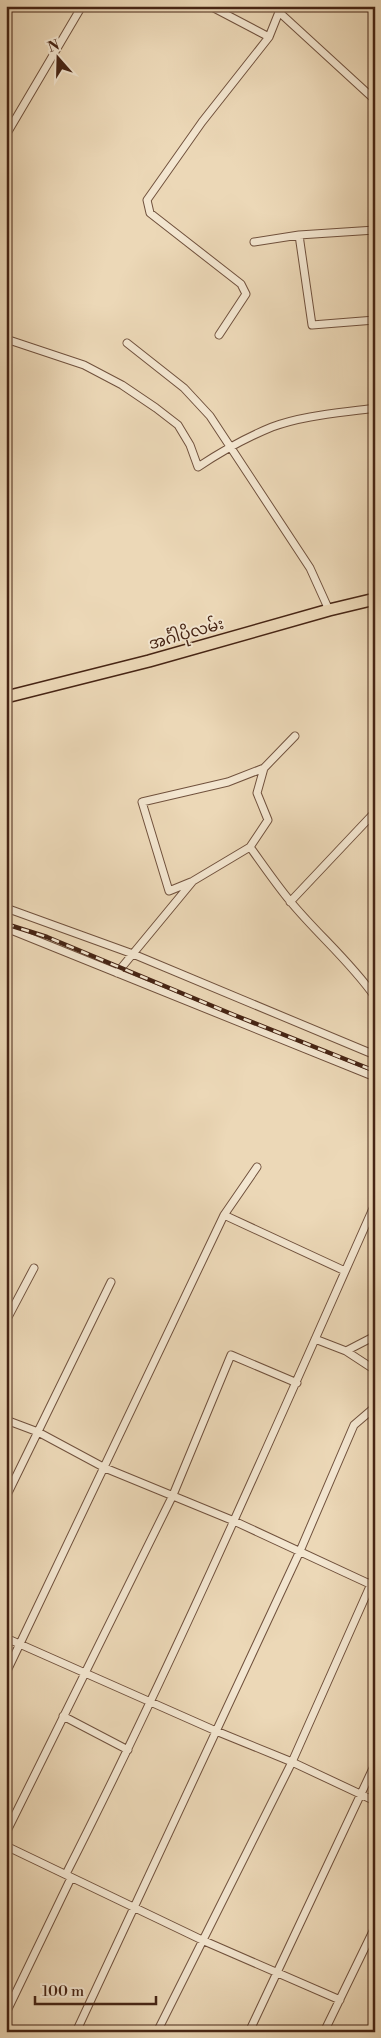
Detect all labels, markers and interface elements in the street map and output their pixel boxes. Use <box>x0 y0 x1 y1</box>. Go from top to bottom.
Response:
north arrow <box>32 32 82 82</box>
text: N <box>46 36 62 57</box>
street label: အင်္ဂါပိုလမ်း <box>146 612 227 658</box>
scale bar <box>35 1973 156 2005</box>
text: 100 m <box>42 1982 84 2001</box>

